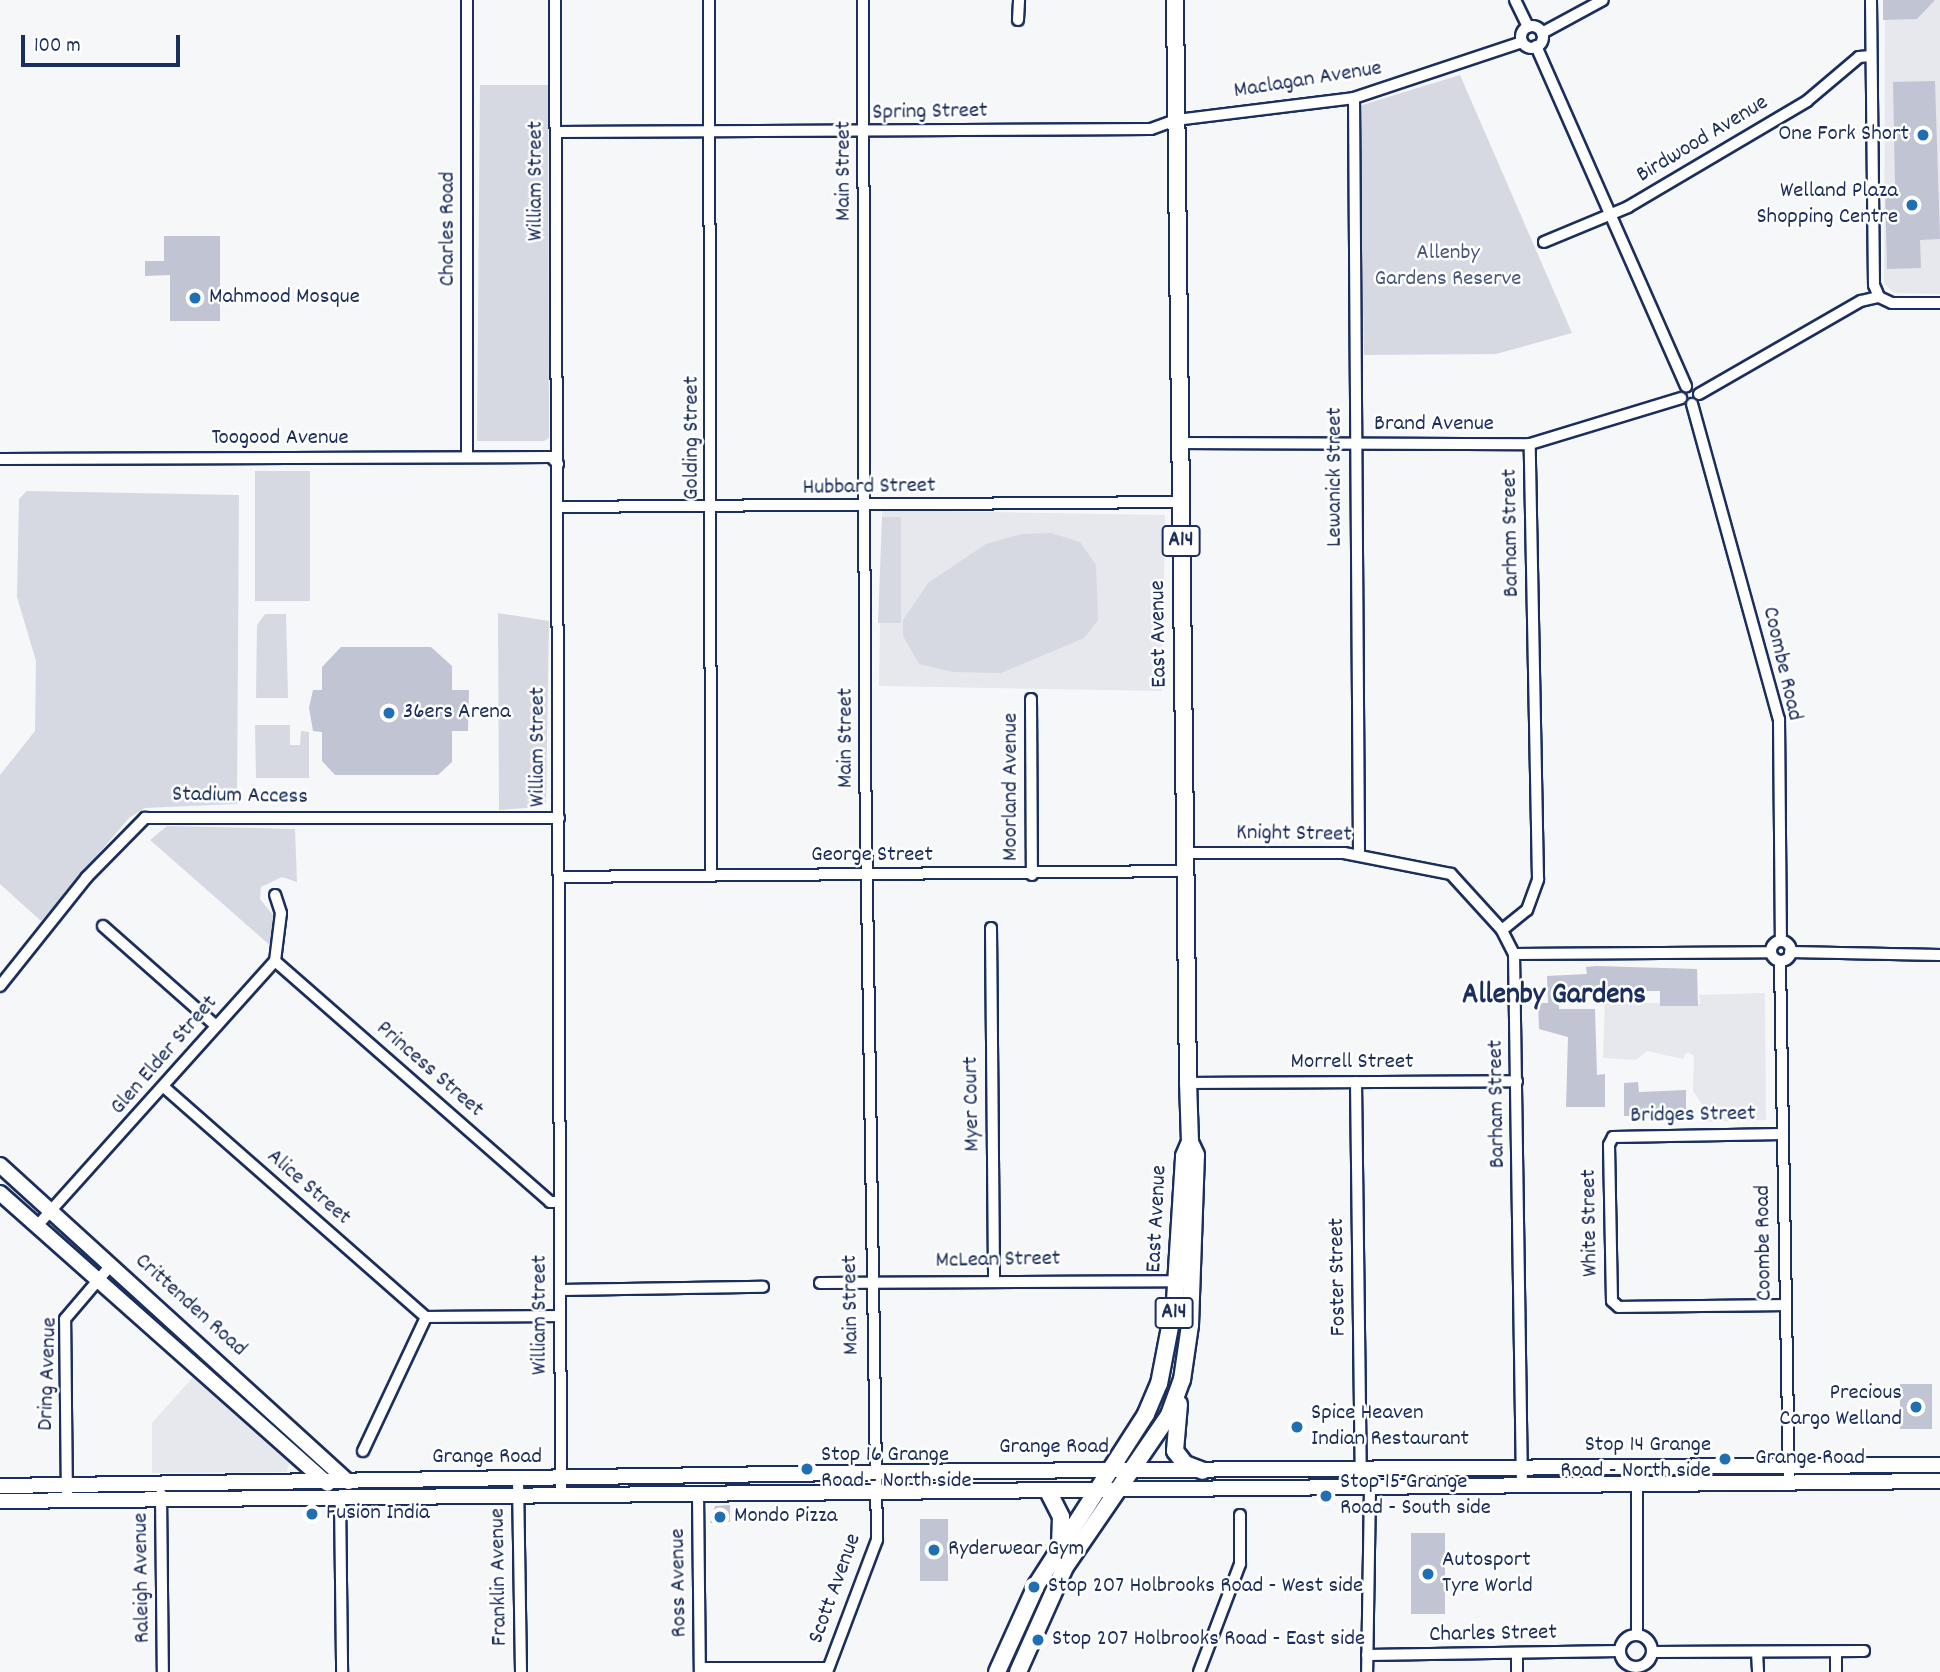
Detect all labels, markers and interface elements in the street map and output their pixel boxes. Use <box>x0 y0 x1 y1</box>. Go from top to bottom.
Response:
scale bar <box>24 21 184 65</box>
text: 100 m <box>34 32 81 62</box>
street label: Maclagan Avenue <box>1232 56 1384 106</box>
street label: Birdwood Avenue <box>1632 90 1774 190</box>
street label: Spring Street <box>872 98 988 128</box>
street label: William Street <box>523 121 551 241</box>
street label: Main Street <box>831 121 859 221</box>
place label: One Fork Short <box>1778 121 1909 149</box>
marker: One Fork Short <box>1915 127 1931 143</box>
street label: Charles Road <box>435 172 463 286</box>
place label: Welland Plaza Shopping Centre <box>1756 178 1898 232</box>
marker: Welland Plaza Shopping Centre <box>1904 197 1920 213</box>
park label: Allenby Gardens Reserve <box>1375 240 1521 294</box>
place label: Mahmood Mosque <box>209 284 360 312</box>
marker: Mahmood Mosque <box>187 290 203 306</box>
street label: Golding Street <box>679 376 707 500</box>
street label: Lewanick Street <box>1322 407 1350 547</box>
street label: Brand Avenue <box>1374 411 1494 439</box>
street label: Toogood Avenue <box>211 425 349 453</box>
street label: Barham Street <box>1497 469 1527 597</box>
street label: Hubbard Street <box>802 473 936 503</box>
road number: A14 <box>1160 524 1202 558</box>
street label: East Avenue <box>1145 580 1175 688</box>
street label: Coombe Road <box>1755 604 1807 724</box>
street label: William Street <box>525 687 553 807</box>
street label: Main Street <box>833 688 861 788</box>
place label: 36ers Arena <box>403 699 511 727</box>
marker: 36ers Arena <box>381 705 397 721</box>
street label: Moorland Avenue <box>998 713 1026 861</box>
street label: Stadium Access <box>172 782 308 812</box>
street label: Knight Street <box>1236 820 1352 850</box>
street label: George Street <box>811 842 933 870</box>
district label: Allenby Gardens <box>1462 979 1646 1015</box>
street label: Glen Elder Street <box>106 990 224 1122</box>
street label: Princess Street <box>369 1016 489 1124</box>
street label: Barham Street <box>1483 1040 1513 1168</box>
street label: Morrell Street <box>1290 1049 1414 1077</box>
street label: Myer Court <box>958 1056 988 1152</box>
street label: Bridges Street <box>1630 1101 1756 1131</box>
street label: Alice Street <box>260 1144 356 1232</box>
street label: East Avenue <box>1141 1165 1175 1273</box>
street label: White Street <box>1576 1169 1606 1277</box>
street label: Coombe Road <box>1750 1185 1780 1301</box>
street label: Foster Street <box>1324 1218 1354 1336</box>
street label: McLean Street <box>935 1246 1061 1276</box>
street label: Crittenden Road <box>128 1248 252 1364</box>
street label: William Street <box>527 1255 555 1375</box>
street label: Main Street <box>837 1255 867 1355</box>
road number: A14 <box>1153 1296 1195 1330</box>
street label: Dring Avenue <box>33 1317 65 1431</box>
place label: Precious Cargo Welland <box>1779 1380 1902 1434</box>
marker: Precious Cargo Welland <box>1908 1399 1924 1415</box>
place label: Spice Heaven Indian Restaurant <box>1311 1400 1469 1454</box>
marker: Spice Heaven Indian Restaurant <box>1289 1419 1305 1435</box>
place label: Stop 14 Grange Road - North side <box>1560 1432 1711 1486</box>
street label: Grange Road <box>999 1434 1109 1462</box>
place label: Stop 16 Grange Road - North side <box>821 1442 972 1496</box>
street label: Grange Road <box>432 1444 542 1472</box>
street label: Grange Road <box>1755 1445 1865 1473</box>
marker: Stop 14 Grange Road - North side <box>1717 1451 1733 1467</box>
marker: Stop 16 Grange Road - North side <box>799 1461 815 1477</box>
place label: Stop 15 Grange Road - South side <box>1340 1469 1491 1523</box>
marker: Stop 15 Grange Road - South side <box>1318 1488 1334 1504</box>
place label: Fusion India <box>326 1500 430 1528</box>
place label: Mondo Pizza <box>734 1503 838 1531</box>
marker: Fusion India <box>304 1506 320 1522</box>
street label: Franklin Avenue <box>485 1508 515 1646</box>
marker: Mondo Pizza <box>712 1509 728 1525</box>
street label: Raleigh Avenue <box>128 1512 158 1644</box>
street label: Ross Avenue <box>665 1528 695 1638</box>
street label: Scott Avenue <box>803 1530 869 1648</box>
place label: Ryderwear Gym <box>948 1536 1084 1564</box>
marker: Ryderwear Gym <box>926 1542 942 1558</box>
place label: Autosport Tyre World <box>1442 1547 1533 1601</box>
marker: Autosport Tyre World <box>1420 1566 1436 1582</box>
place label: Stop 207 Holbrooks Road - West side <box>1048 1573 1363 1601</box>
marker: Stop 207 Holbrooks Road - West side <box>1026 1579 1042 1595</box>
street label: Charles Street <box>1429 1620 1557 1650</box>
place label: Stop 207 Holbrooks Road - East side <box>1052 1626 1365 1654</box>
marker: Stop 207 Holbrooks Road - East side <box>1030 1632 1046 1648</box>

